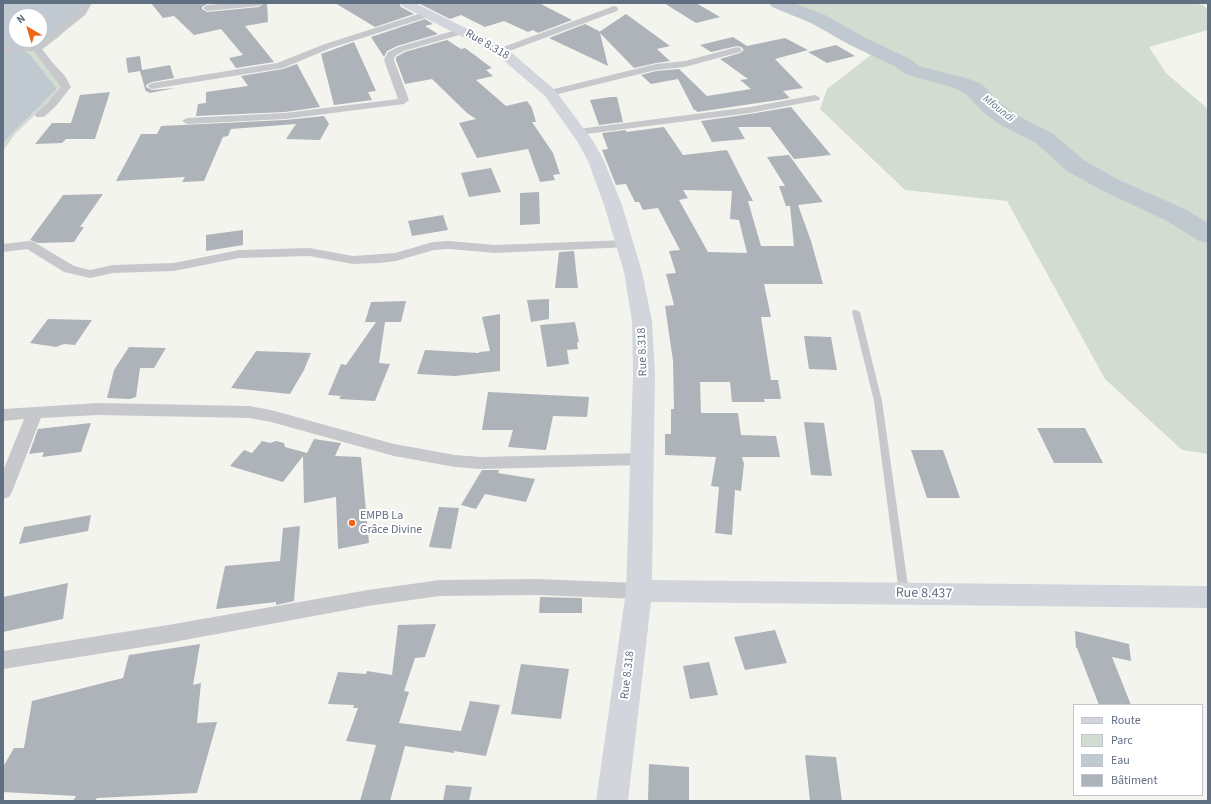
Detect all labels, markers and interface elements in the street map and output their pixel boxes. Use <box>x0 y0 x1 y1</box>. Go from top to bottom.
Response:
north arrow <box>8 8 48 48</box>
text: N <box>13 11 28 27</box>
street label: Rue 8.318 <box>462 27 512 63</box>
water label: Mfoundi <box>980 93 1016 125</box>
street label: Rue 8.318 <box>635 327 651 377</box>
place label: EMPB La Grâce Divine <box>360 509 422 537</box>
marker: EMPB La Grâce Divine <box>347 518 357 528</box>
street label: Rue 8.437 <box>896 585 952 603</box>
street label: Rue 8.318 <box>618 650 638 700</box>
legend <box>1073 704 1203 796</box>
text: Route <box>1111 712 1141 729</box>
text: Parc <box>1111 732 1133 749</box>
text: Eau <box>1111 752 1130 769</box>
text: Bâtiment <box>1111 772 1157 789</box>

